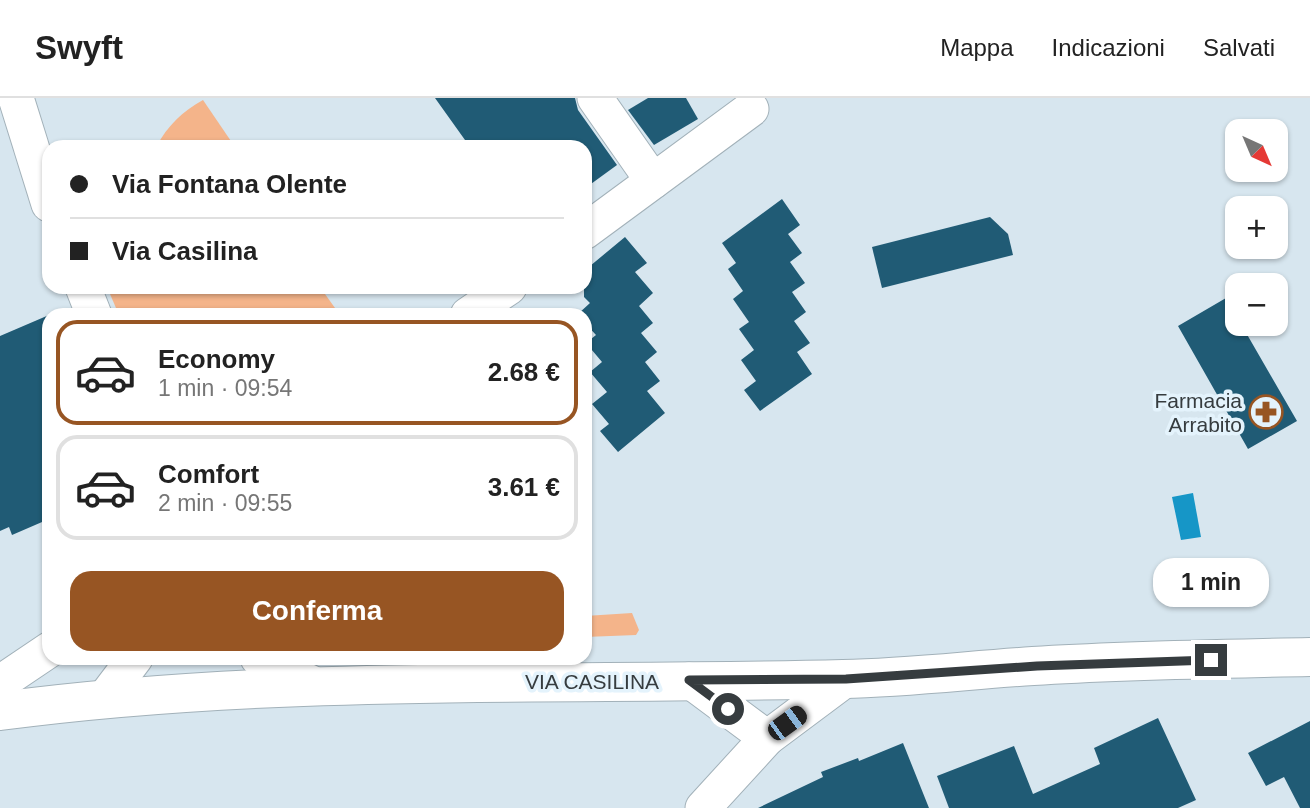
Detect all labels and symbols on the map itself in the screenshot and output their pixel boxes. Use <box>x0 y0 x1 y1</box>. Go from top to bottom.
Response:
north arrow <box>1225 119 1288 182</box>
place label: Farmacia Arrabito <box>1154 389 1242 436</box>
pharmacy icon: Farmacia Arrabito <box>1247 393 1285 431</box>
callout: 1 min <box>1153 559 1269 608</box>
route end <box>1195 644 1227 676</box>
street label: VIA CASILINA <box>525 670 659 693</box>
route start <box>712 693 744 725</box>
car <box>764 702 811 744</box>

